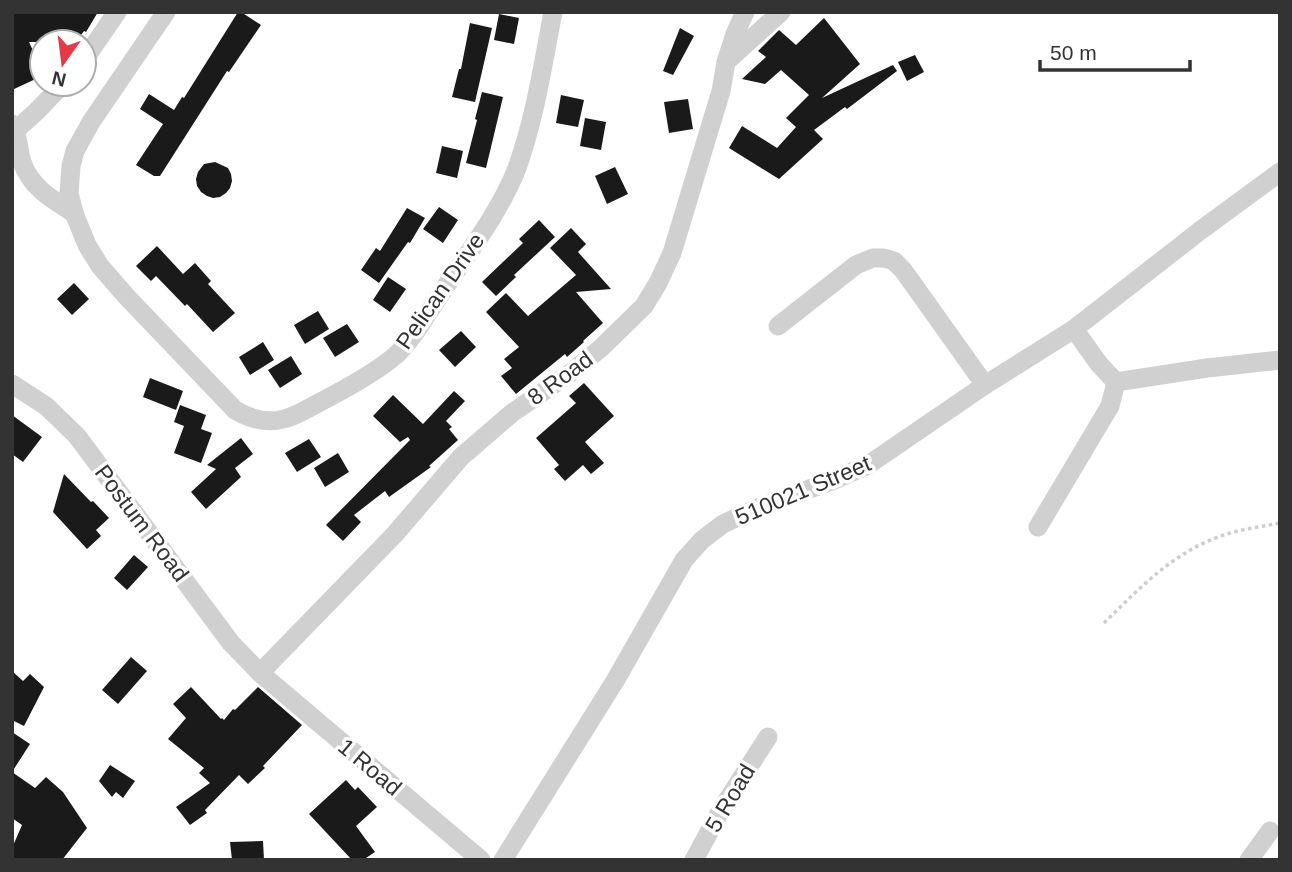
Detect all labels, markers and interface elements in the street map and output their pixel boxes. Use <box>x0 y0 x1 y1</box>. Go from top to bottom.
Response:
north arrow <box>28 28 98 98</box>
scale bar <box>1040 28 1190 72</box>
text: 50 m <box>1050 41 1097 64</box>
text: N <box>50 67 68 91</box>
street label: Pelican Drive <box>390 228 490 354</box>
street label: 8 Road <box>522 346 598 410</box>
street label: 510021 Street <box>731 450 875 530</box>
street label: Postum Road <box>90 460 194 586</box>
street label: 1 Road <box>333 733 407 801</box>
street label: 5 Road <box>700 760 760 836</box>

